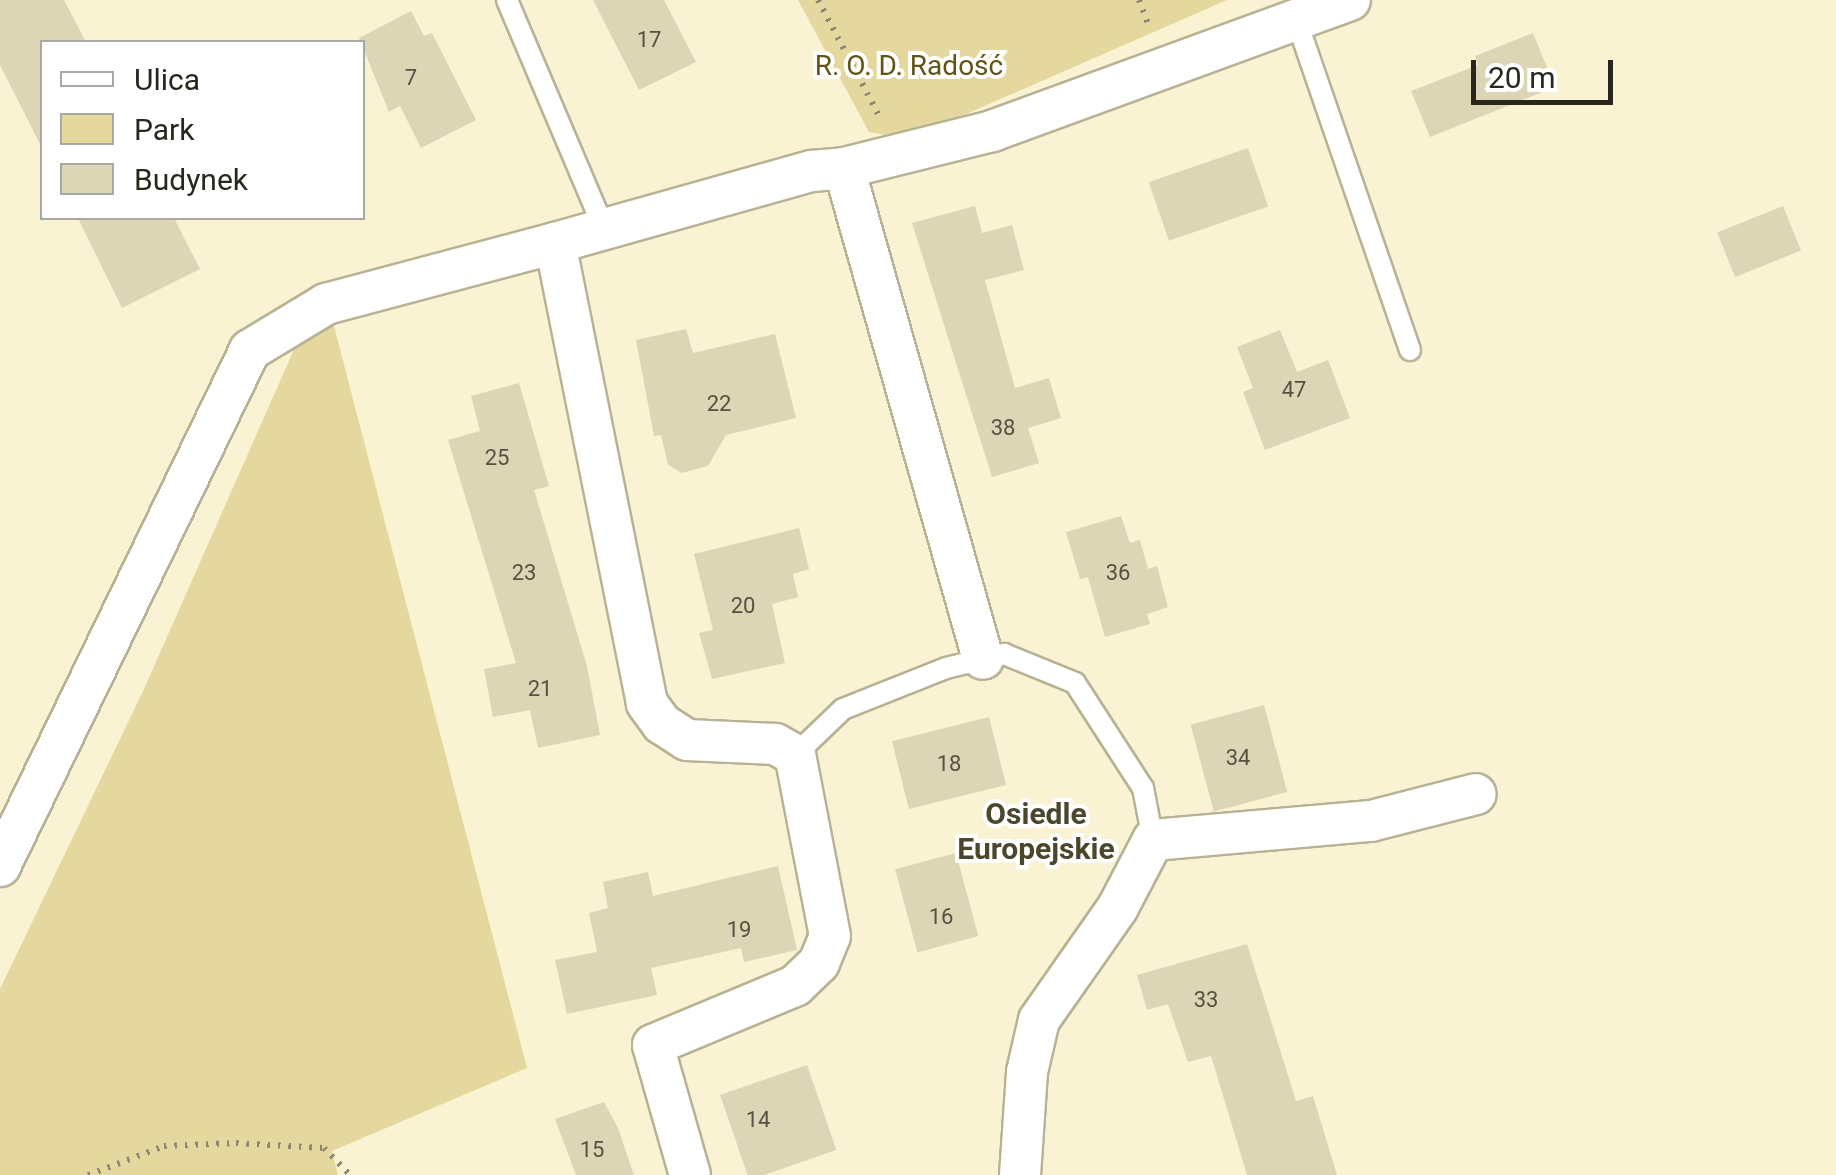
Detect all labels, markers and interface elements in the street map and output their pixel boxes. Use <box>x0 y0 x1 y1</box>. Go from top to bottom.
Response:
house number: 17 <box>637 27 661 53</box>
legend <box>40 40 365 220</box>
scale bar <box>1476 40 1618 102</box>
park label: R. O. D. Radość <box>815 49 1003 83</box>
text: 20 m <box>1488 60 1555 95</box>
text: Ulica <box>134 62 200 97</box>
house number: 7 <box>405 65 417 91</box>
text: Park <box>134 112 194 147</box>
text: Budynek <box>134 162 248 197</box>
house number: 47 <box>1282 377 1306 403</box>
house number: 22 <box>707 391 731 417</box>
house number: 38 <box>991 415 1015 441</box>
house number: 25 <box>485 445 509 471</box>
house number: 23 <box>512 560 536 586</box>
house number: 36 <box>1106 560 1130 586</box>
house number: 20 <box>731 593 755 619</box>
house number: 21 <box>528 676 552 702</box>
house number: 34 <box>1226 745 1250 771</box>
house number: 18 <box>937 751 961 777</box>
district label: Osiedle Europejskie <box>957 796 1115 866</box>
house number: 16 <box>929 904 953 930</box>
house number: 19 <box>727 917 751 943</box>
house number: 33 <box>1194 987 1218 1013</box>
house number: 14 <box>746 1107 770 1133</box>
house number: 15 <box>580 1137 604 1163</box>

